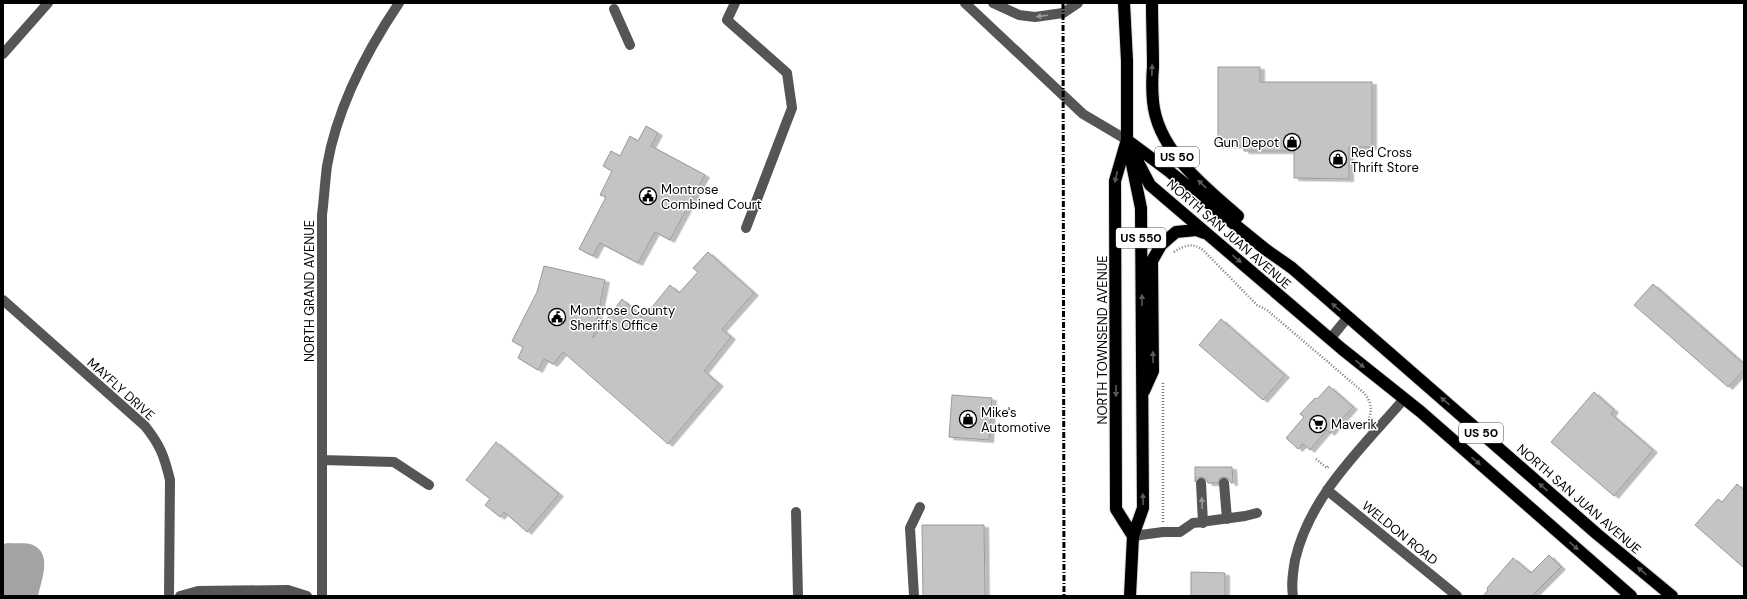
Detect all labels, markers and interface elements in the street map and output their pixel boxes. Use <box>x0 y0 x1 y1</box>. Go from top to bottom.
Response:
one-way arrow <box>1036 13 1049 20</box>
one-way arrow <box>1149 64 1156 76</box>
shop icon: Gun Depot <box>1282 132 1302 152</box>
place label: Gun Depot <box>1214 134 1279 151</box>
place label: Red Cross Thrift Store <box>1351 144 1419 176</box>
road number: US 50 <box>1155 147 1199 167</box>
shop icon: Red Cross Thrift Store <box>1328 149 1348 169</box>
one-way arrow <box>1113 171 1119 183</box>
street label: NORTH SAN JUAN AVENUE <box>1163 175 1295 293</box>
one-way arrow <box>1198 180 1207 189</box>
place label: Montrose Combined Court <box>661 181 762 213</box>
public building icon: Montrose Combined Court <box>638 186 658 206</box>
street label: NORTH GRAND AVENUE <box>301 220 318 362</box>
road number: US 550 <box>1116 228 1166 248</box>
street label: NORTH TOWNSEND AVENUE <box>1094 255 1111 425</box>
one-way arrow <box>1232 255 1242 264</box>
one-way arrow <box>1139 293 1145 306</box>
place label: Montrose County Sheriff's Office <box>570 302 675 334</box>
one-way arrow <box>1331 302 1342 311</box>
public building icon: Montrose County Sheriff's Office <box>547 307 567 327</box>
one-way arrow <box>1150 350 1156 363</box>
street label: MAYFLY DRIVE <box>84 354 158 424</box>
one-way arrow <box>1355 359 1365 368</box>
one-way arrow <box>1113 385 1119 398</box>
one-way arrow <box>1440 397 1450 406</box>
place label: Mike's Automotive <box>981 404 1051 436</box>
shop icon: Mike's Automotive <box>958 409 978 429</box>
supermarket icon: Maverik <box>1308 414 1328 434</box>
place label: Maverik <box>1331 416 1378 433</box>
road number: US 50 <box>1459 423 1503 443</box>
street label: NORTH SAN JUAN AVENUE <box>1513 440 1645 558</box>
one-way arrow <box>1471 456 1482 465</box>
one-way arrow <box>1537 482 1548 491</box>
one-way arrow <box>1140 492 1146 505</box>
one-way arrow <box>1198 497 1205 509</box>
street label: WELDON ROAD <box>1359 497 1442 569</box>
one-way arrow <box>1569 542 1580 551</box>
one-way arrow <box>1636 567 1647 576</box>

